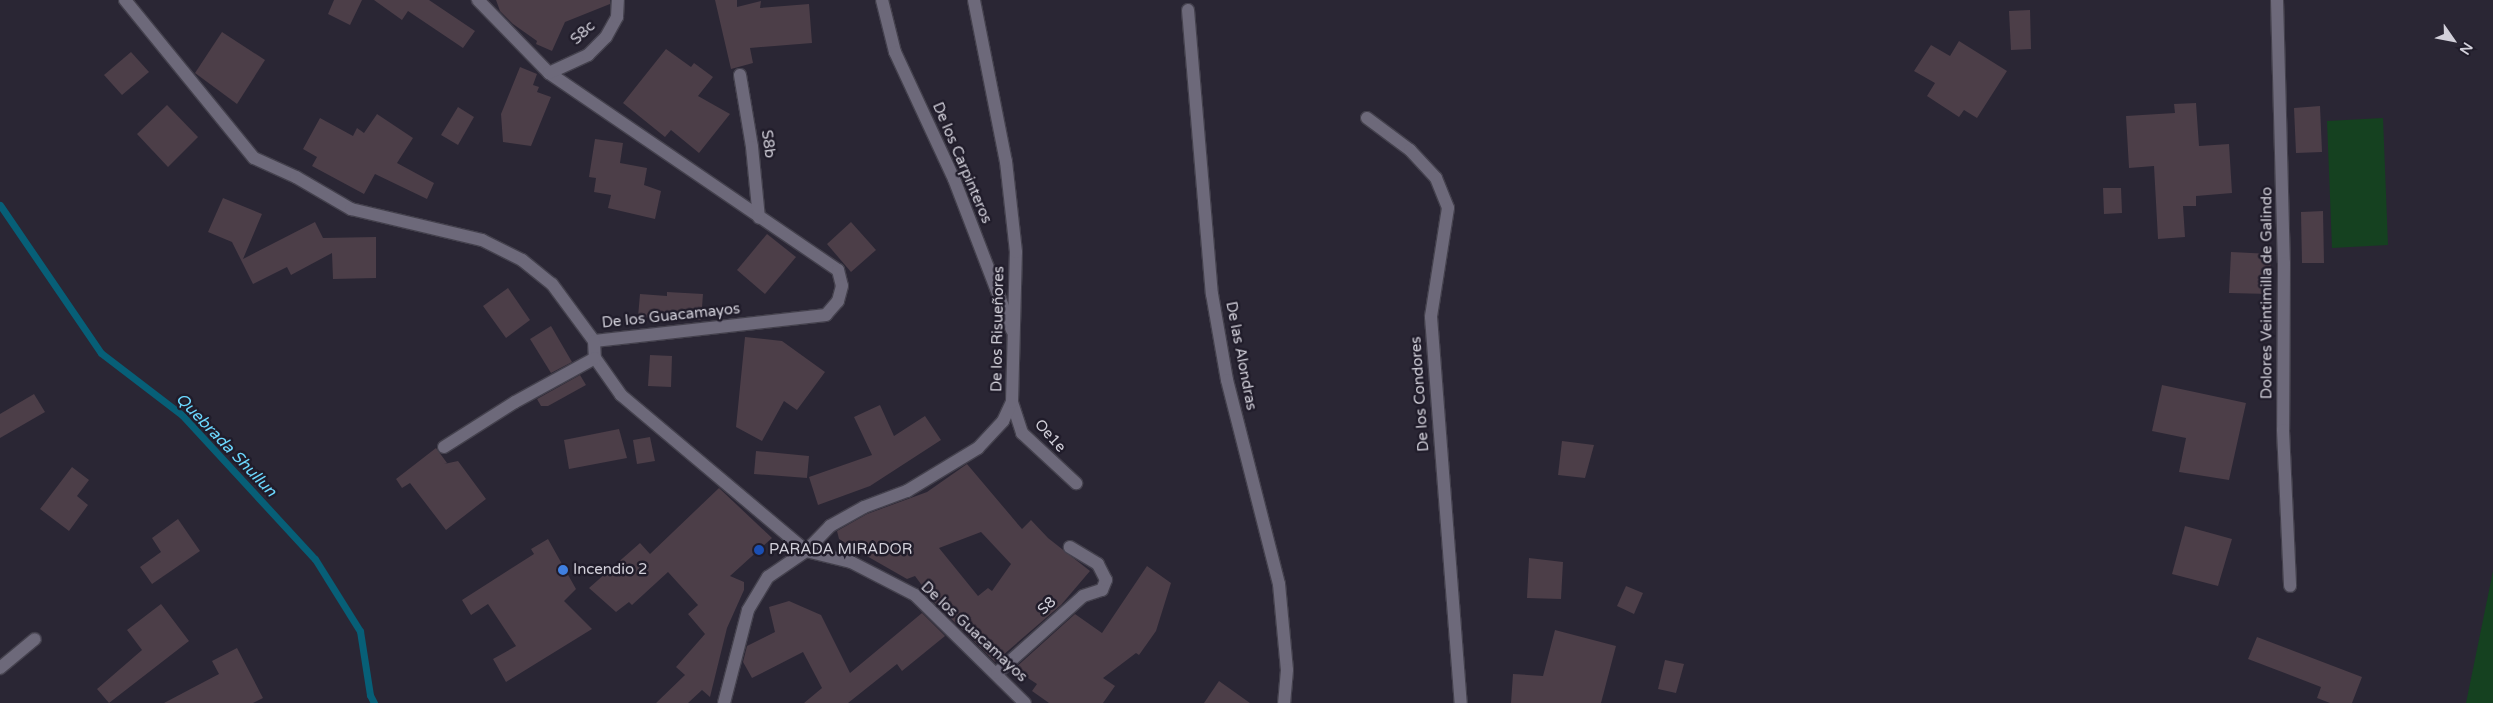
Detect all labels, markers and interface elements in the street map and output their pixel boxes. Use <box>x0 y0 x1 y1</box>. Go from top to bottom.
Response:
north arrow <box>2428 15 2478 65</box>
street label: S8c <box>567 17 599 49</box>
text: N <box>2456 39 2476 58</box>
street label: De los Carpinteros <box>928 100 996 226</box>
street label: S8b <box>757 129 779 159</box>
street label: Dolores Veintimilla de Galindo <box>2258 187 2276 399</box>
street label: De los Risueñores <box>988 266 1008 392</box>
street label: De los Guacamayos <box>601 300 741 332</box>
street label: De las Alondras <box>1222 300 1260 412</box>
street label: De los Condores <box>1407 336 1433 452</box>
water label: Quebrada Shullun <box>172 389 280 501</box>
street label: Oe1e <box>1030 416 1070 456</box>
place label: PARADA MIRADOR <box>769 541 912 559</box>
marker: PARADA MIRADOR <box>753 544 765 556</box>
place label: Incendio 2 <box>573 561 647 579</box>
marker: Incendio 2 <box>557 564 569 576</box>
street label: De los Guacamayos <box>917 578 1031 686</box>
street label: S8 <box>1034 593 1060 619</box>

